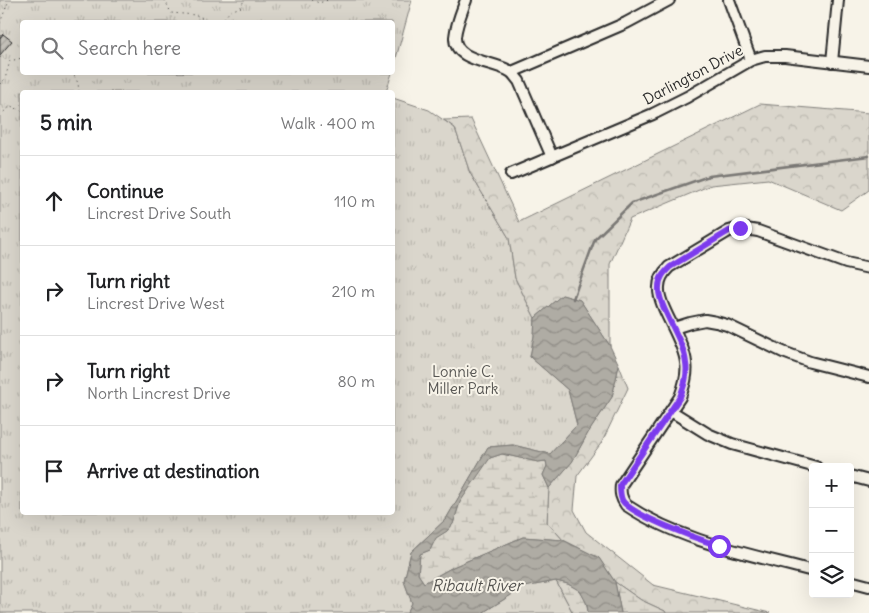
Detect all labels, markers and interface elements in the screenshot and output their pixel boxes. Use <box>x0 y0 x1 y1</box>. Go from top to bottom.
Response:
search box <box>20 20 395 75</box>
icon: search <box>38 34 66 62</box>
text: Search here <box>78 36 181 60</box>
street label: Darlington Drive <box>640 40 746 109</box>
text: 5 min <box>40 109 92 136</box>
text: Walk · 400 m <box>281 113 375 133</box>
text: Continue <box>87 179 164 203</box>
icon: ahead <box>40 187 68 215</box>
text: 110 m <box>334 191 375 211</box>
text: Lincrest Drive South <box>87 203 231 223</box>
route end <box>729 217 752 240</box>
text: Turn right <box>87 269 170 293</box>
icon: right <box>40 277 68 305</box>
text: 210 m <box>332 281 375 301</box>
text: Lincrest Drive West <box>87 293 225 313</box>
text: Turn right <box>87 359 170 383</box>
park label: Lonnie C. Miller Park <box>428 362 499 398</box>
icon: right <box>40 367 68 395</box>
text: 80 m <box>337 371 375 391</box>
text: North Lincrest Drive <box>87 383 231 403</box>
icon: arrive <box>40 457 68 485</box>
text: Arrive at destination <box>87 459 260 483</box>
map controls <box>809 463 854 598</box>
button: + <box>809 463 854 508</box>
button: − <box>809 508 854 553</box>
route start <box>708 535 731 558</box>
button: layers <box>809 553 854 598</box>
water label: Ribault River <box>432 575 525 595</box>

